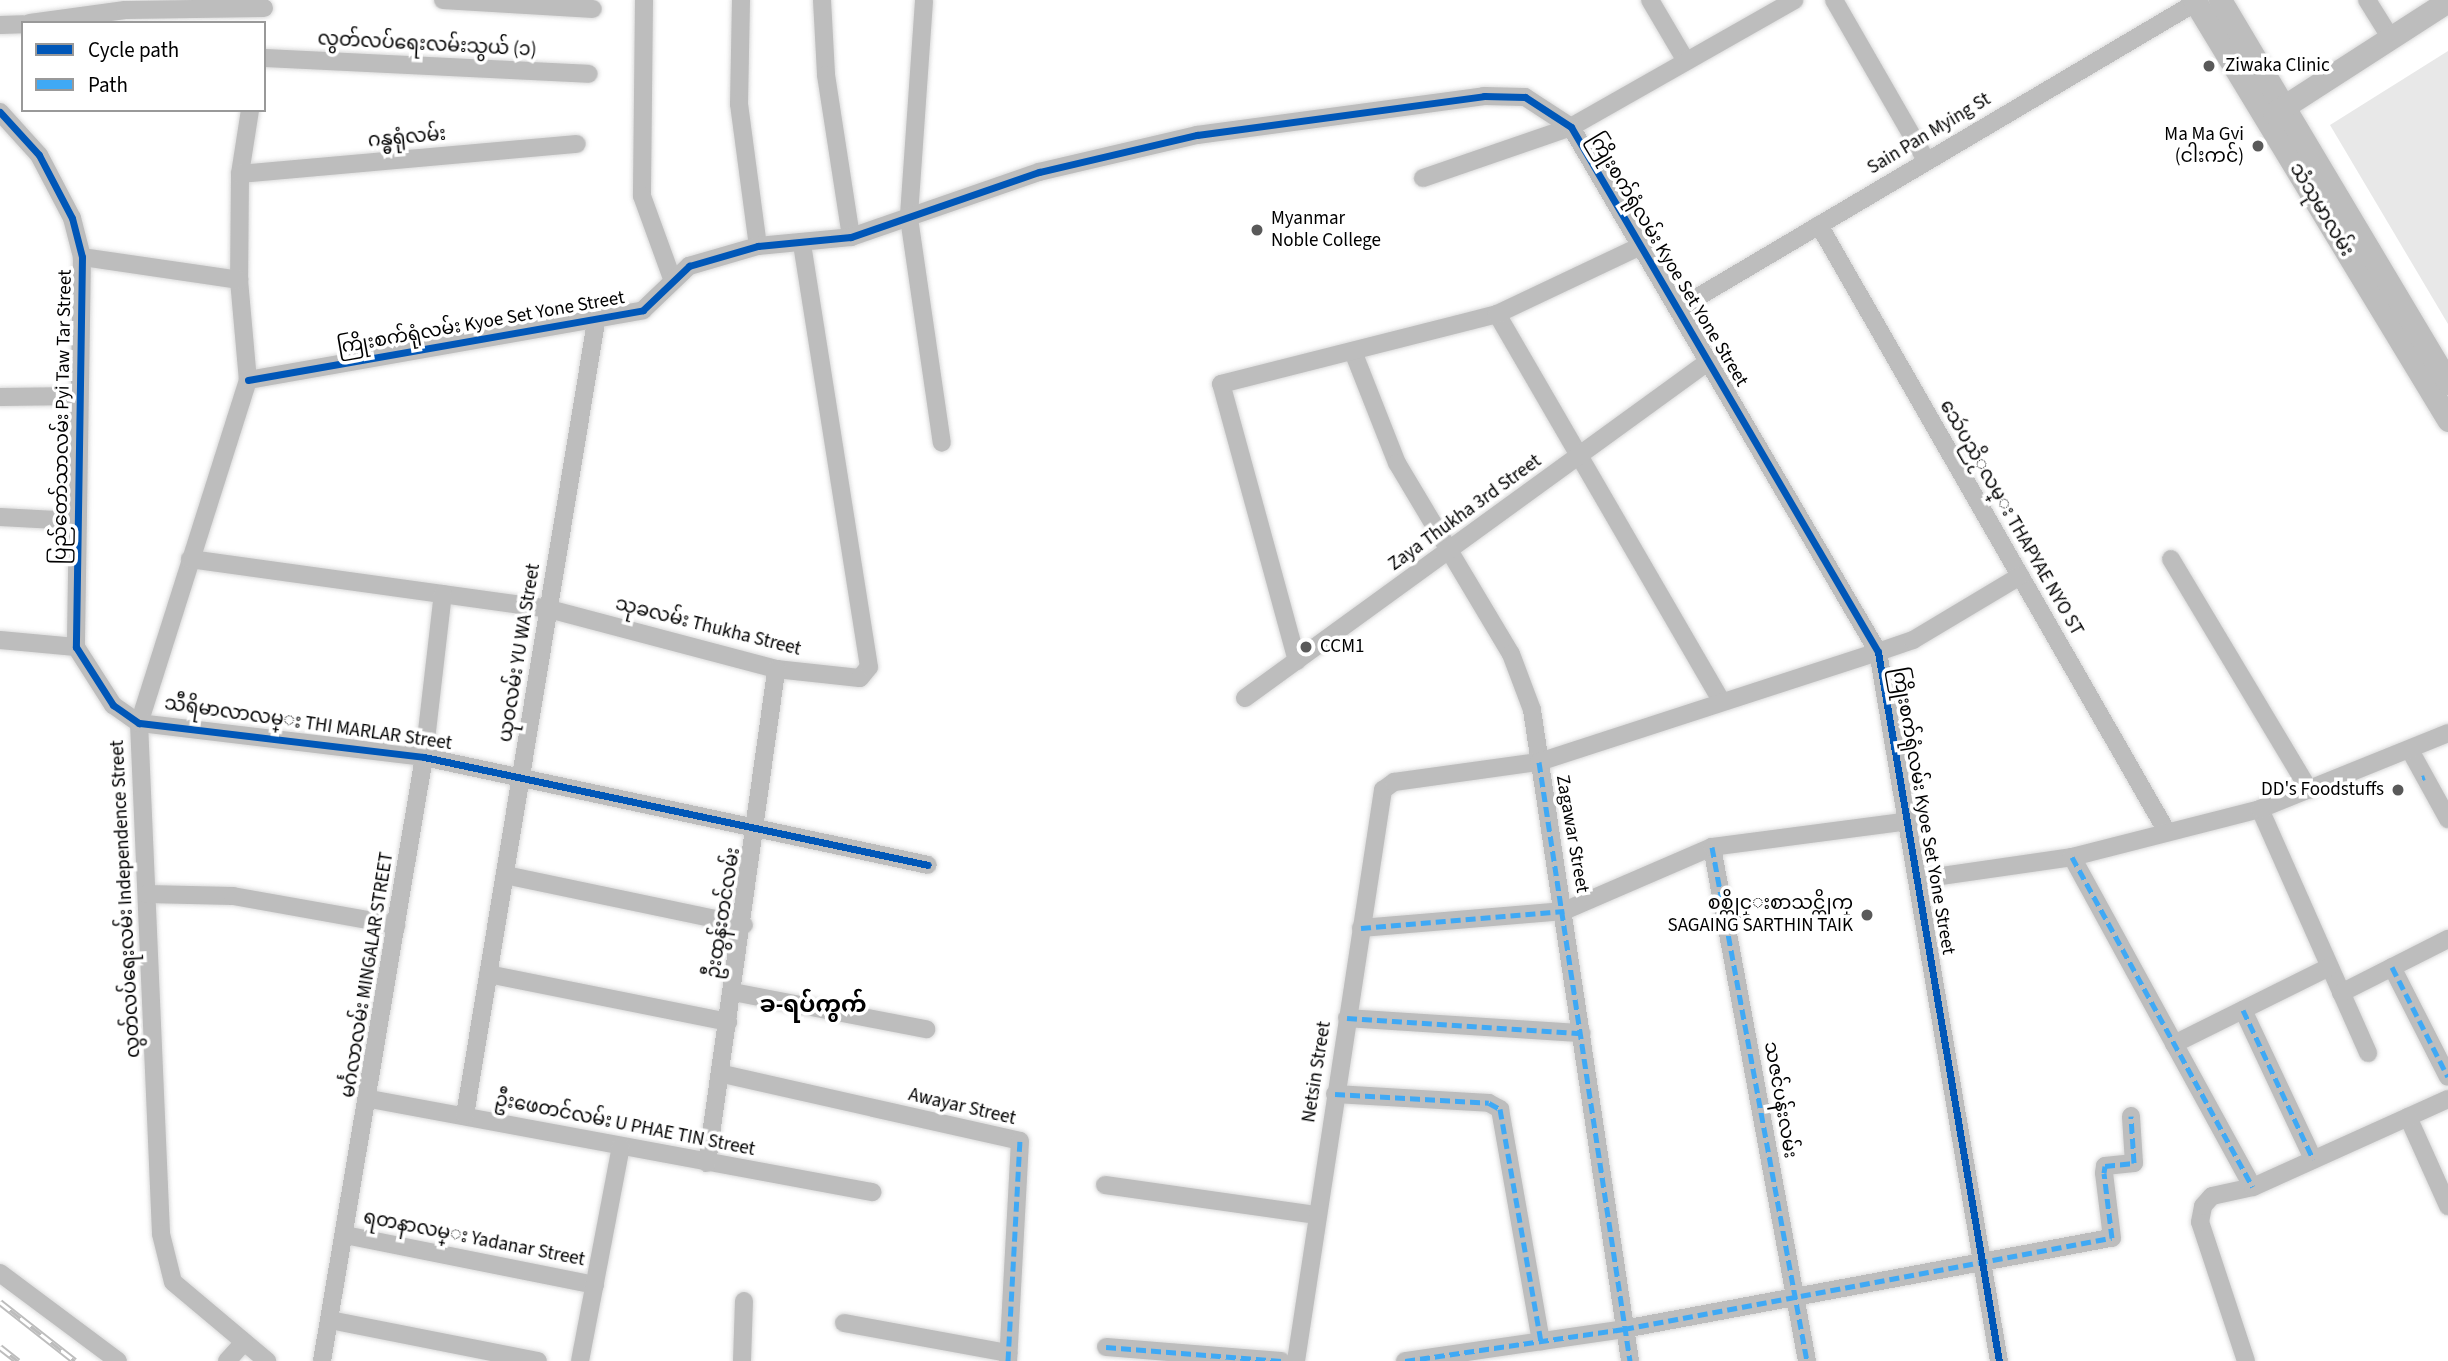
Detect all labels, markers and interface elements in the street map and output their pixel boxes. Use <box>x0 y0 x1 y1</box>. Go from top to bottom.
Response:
legend <box>21 21 266 112</box>
street label: လွတ်လပ်ရေးလမ်းသွယ် (၁) <box>317 28 537 62</box>
text: Cycle path <box>88 35 179 65</box>
place label: Ziwaka Clinic <box>2225 55 2330 77</box>
marker: Ziwaka Clinic <box>2199 56 2219 76</box>
text: Path <box>88 70 128 100</box>
street label: Sain Pan Mying St <box>1863 88 1995 180</box>
street label: ဂန္ဓရုံလမ်း <box>367 123 447 153</box>
place label: Ma Ma Gyi (ငါးကင်) <box>2164 124 2244 168</box>
street label: ကြိုးစက်ရုံလမ်း Kyoe Set Yone Street <box>1583 129 1753 391</box>
marker: Ma Ma Gyi (ငါးကင်) <box>2250 138 2266 154</box>
street label: သံသုမာလမ်း <box>2284 159 2358 261</box>
place label: Myanmar Noble College <box>1271 208 1381 252</box>
marker: Myanmar Noble College <box>1249 222 1265 238</box>
street label: ပြည်တော်သာလမ်း Pyi Taw Tar Street <box>49 269 77 565</box>
street label: ကြိုးစက်ရုံလမ်း Kyoe Set Yone Street <box>336 286 626 360</box>
street label: သေဴပညိႂလမ္း THAPYAE NYO ST <box>1934 396 2088 640</box>
street label: Zaya Thukha 3rd Street <box>1384 450 1546 576</box>
street label: ယုဝလမ်း YU WA Street <box>495 562 545 744</box>
street label: သုခလမ်း Thukha Street <box>613 593 803 661</box>
place label: CCM1 <box>1320 636 1364 658</box>
marker: CCM1 <box>1298 639 1314 655</box>
street label: ကြိုးစက်ရုံလမ်း Kyoe Set Yone Street <box>1886 666 1960 956</box>
street label: သီရိမာလာလမ္း THI MARLAR Street <box>163 693 453 755</box>
street label: လွတ်လပ်ရေးလမ်း Independence Street <box>106 740 146 1058</box>
street label: Zagawar Street <box>1550 773 1594 895</box>
place label: DD's Foodstuffs <box>2261 779 2384 801</box>
marker: DD's Foodstuffs <box>2390 782 2406 798</box>
street label: ဦးထွန်းတင်လမ်း <box>702 846 746 980</box>
street label: မင်္ဂလာလမ်း MINGALAR STREET <box>337 851 399 1099</box>
place label: စစ္ကိုင္းစာသင္တိုက္ SAGAING SARTHIN TAIK <box>1668 893 1853 937</box>
marker: စစ္ကိုင္းစာသင္တိုက္ SAGAING SARTHIN TAIK <box>1859 907 1875 923</box>
district label: ခ-ရပ်ကွက် <box>760 991 866 1019</box>
street label: Netsin Street <box>1298 1020 1336 1124</box>
street label: သဇင်ပန်းလမ်း <box>1759 1040 1801 1160</box>
street label: Awayar Street <box>906 1084 1018 1130</box>
street label: ဦးဖေတင်လမ်း U PHAE TIN Street <box>493 1089 757 1161</box>
street label: ရတနာလမ္း Yadanar Street <box>361 1206 587 1272</box>

